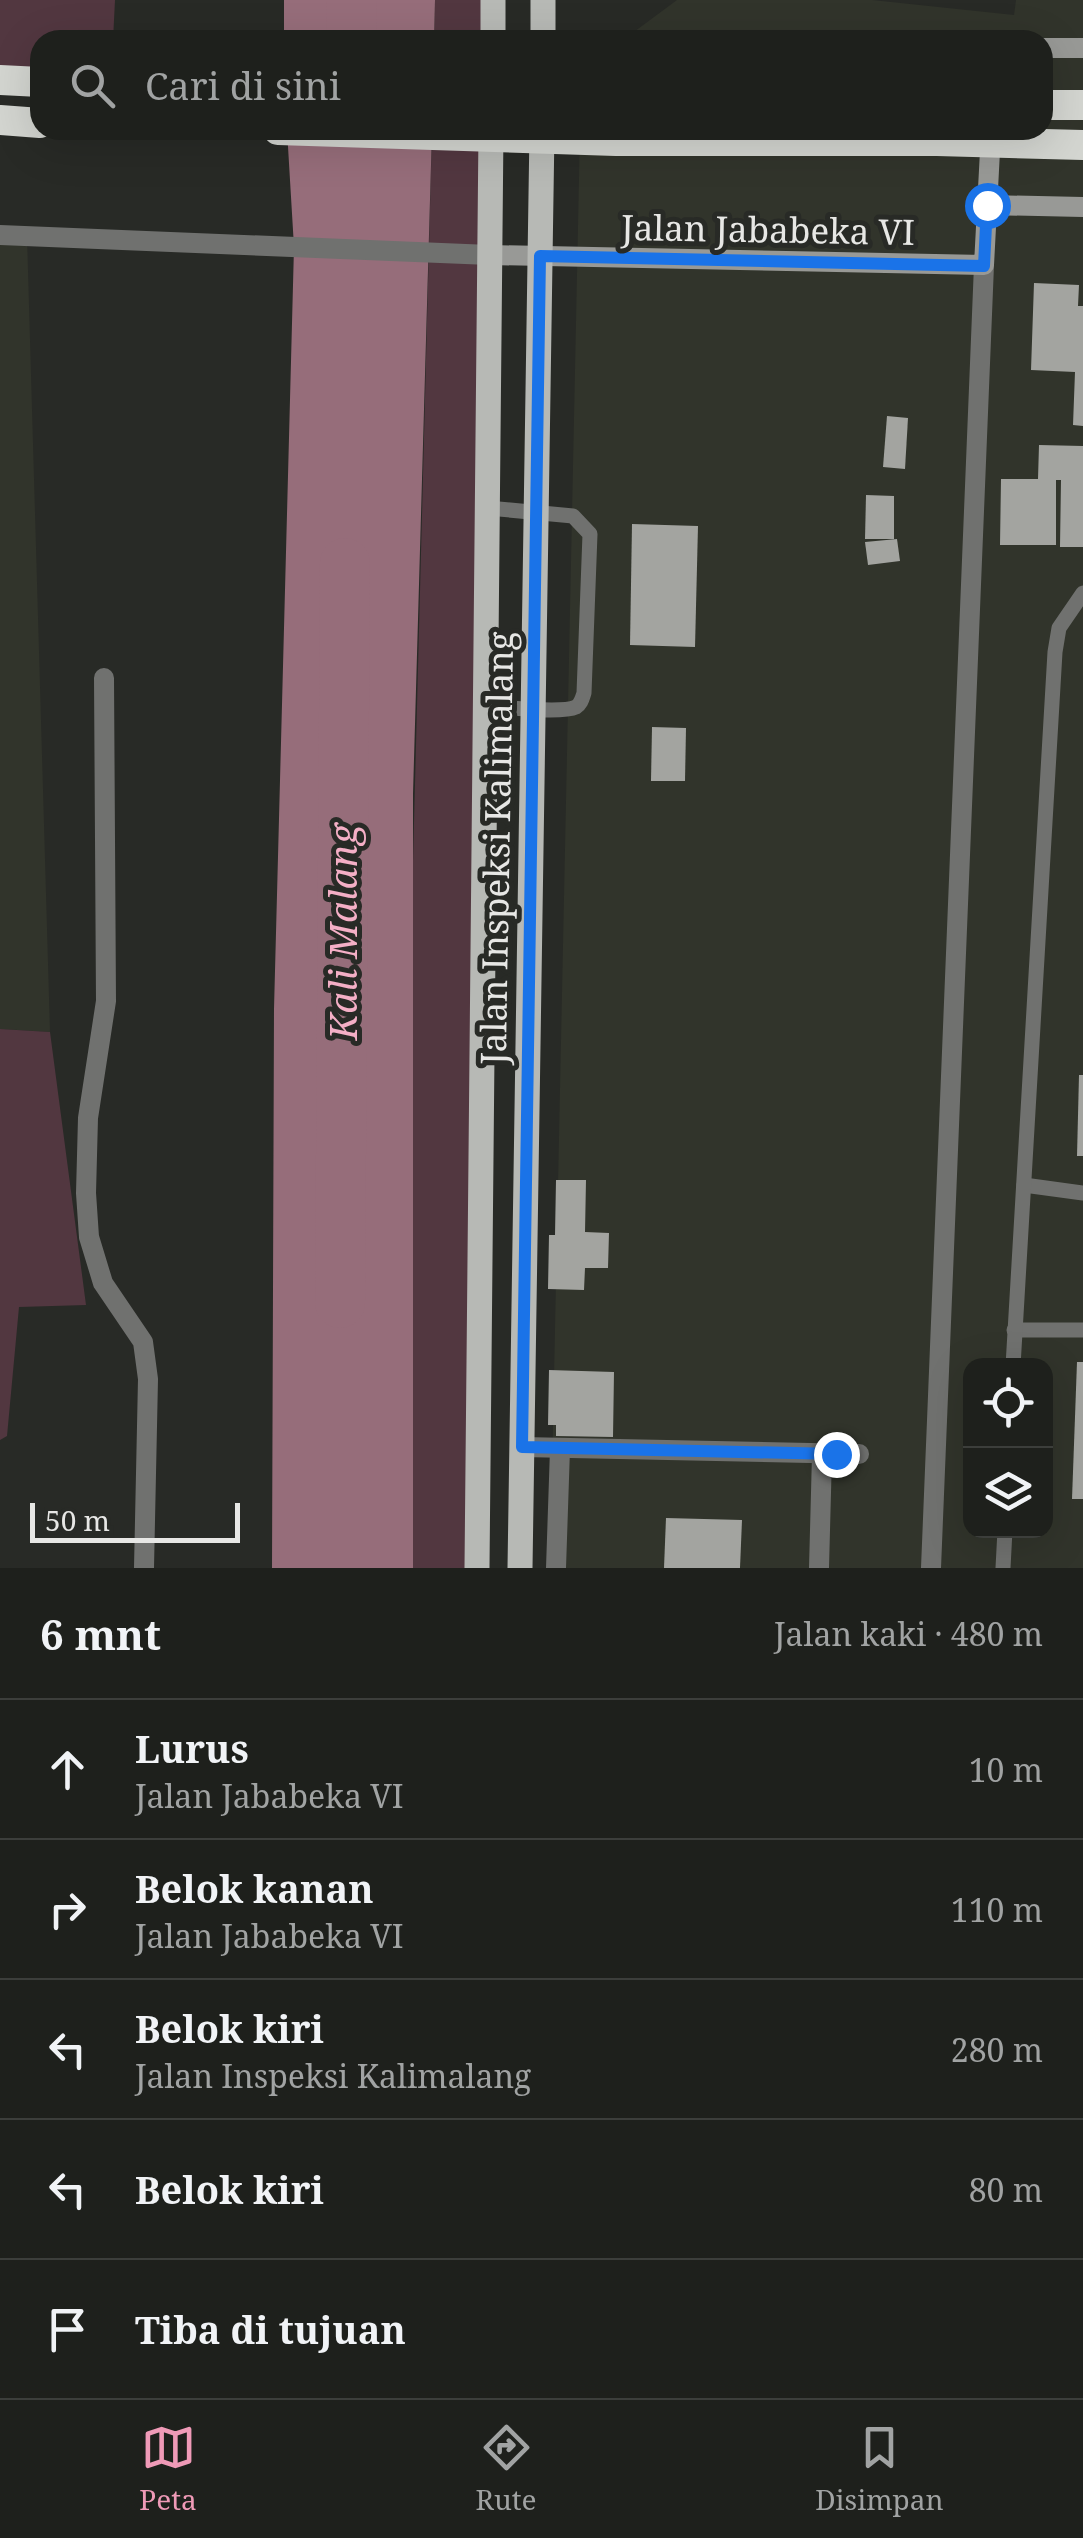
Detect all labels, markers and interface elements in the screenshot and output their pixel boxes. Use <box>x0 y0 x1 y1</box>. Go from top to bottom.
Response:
search box <box>30 30 1053 140</box>
icon: search <box>65 58 120 113</box>
text: Cari di sini <box>145 59 341 111</box>
route start <box>965 183 1011 229</box>
street label: Jalan Jababeka VI <box>620 203 915 255</box>
street label: Jalan Inspeksi Kalimalang <box>469 631 523 1066</box>
water label: Kali Malang <box>316 822 368 1041</box>
map controls <box>963 1358 1053 1538</box>
button: locate <box>963 1358 1053 1448</box>
route end <box>814 1432 860 1478</box>
button: layers <box>963 1448 1053 1538</box>
scale bar <box>30 1498 240 1542</box>
text: 50 m <box>45 1501 110 1539</box>
text: 6 mnt <box>40 1605 161 1662</box>
text: Jalan kaki · 480 m <box>774 1612 1043 1655</box>
text: Lurus <box>135 1722 249 1774</box>
icon: ahead <box>40 1742 95 1797</box>
text: 10 m <box>969 1748 1043 1791</box>
text: Jalan Jababeka VI <box>135 1774 404 1817</box>
text: Belok kanan <box>135 1862 374 1914</box>
icon: right <box>40 1882 95 1937</box>
text: 110 m <box>951 1888 1043 1931</box>
text: Jalan Jababeka VI <box>135 1914 404 1957</box>
text: Belok kiri <box>135 2002 324 2054</box>
icon: left <box>40 2022 95 2077</box>
text: 280 m <box>951 2028 1043 2071</box>
text: Jalan Inspeksi Kalimalang <box>135 2054 531 2097</box>
icon: left <box>40 2162 95 2217</box>
text: Belok kiri <box>135 2163 324 2215</box>
text: 80 m <box>969 2168 1043 2211</box>
icon: arrive <box>40 2302 95 2357</box>
text: Tiba di tujuan <box>135 2303 406 2355</box>
tab: Peta <box>139 2420 197 2518</box>
tab: Rute <box>476 2420 537 2518</box>
tab: Disimpan <box>815 2420 944 2518</box>

